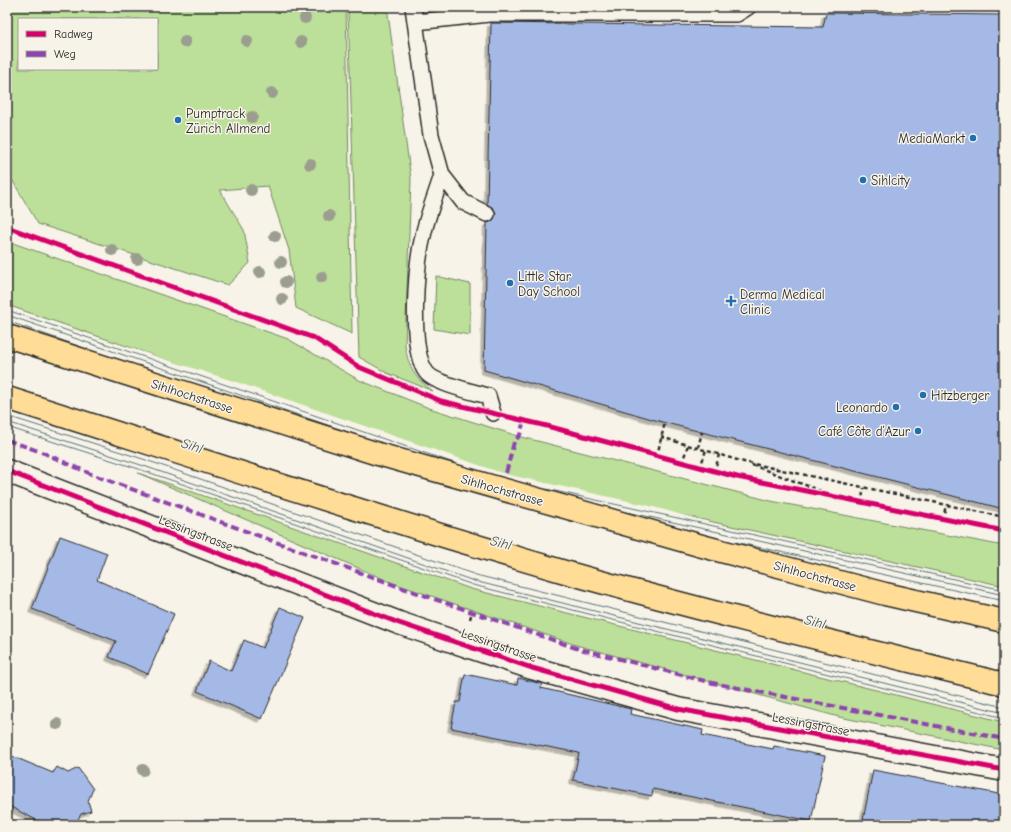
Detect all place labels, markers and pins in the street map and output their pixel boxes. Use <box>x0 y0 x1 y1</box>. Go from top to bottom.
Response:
place label: Pumptrack Zürich Allmend <box>186 106 271 136</box>
marker: Pumptrack Zürich Allmend <box>173 115 183 125</box>
place label: MediaMarkt <box>898 131 966 146</box>
marker: MediaMarkt <box>968 133 978 143</box>
place label: Sihlcity <box>871 173 910 188</box>
marker: Sihlcity <box>858 175 868 185</box>
place label: Little Star Day School <box>518 269 580 299</box>
marker: Little Star Day School <box>505 278 515 288</box>
place label: Derma Medical Clinic <box>740 287 825 317</box>
marker: Derma Medical Clinic <box>725 295 737 307</box>
place label: Hitzberger <box>931 388 990 403</box>
marker: Hitzberger <box>918 390 928 400</box>
place label: Leonardo <box>836 400 888 415</box>
marker: Leonardo <box>891 402 901 412</box>
place label: Café Côte d’Azur <box>818 424 911 439</box>
marker: Café Côte d’Azur <box>913 426 923 436</box>

